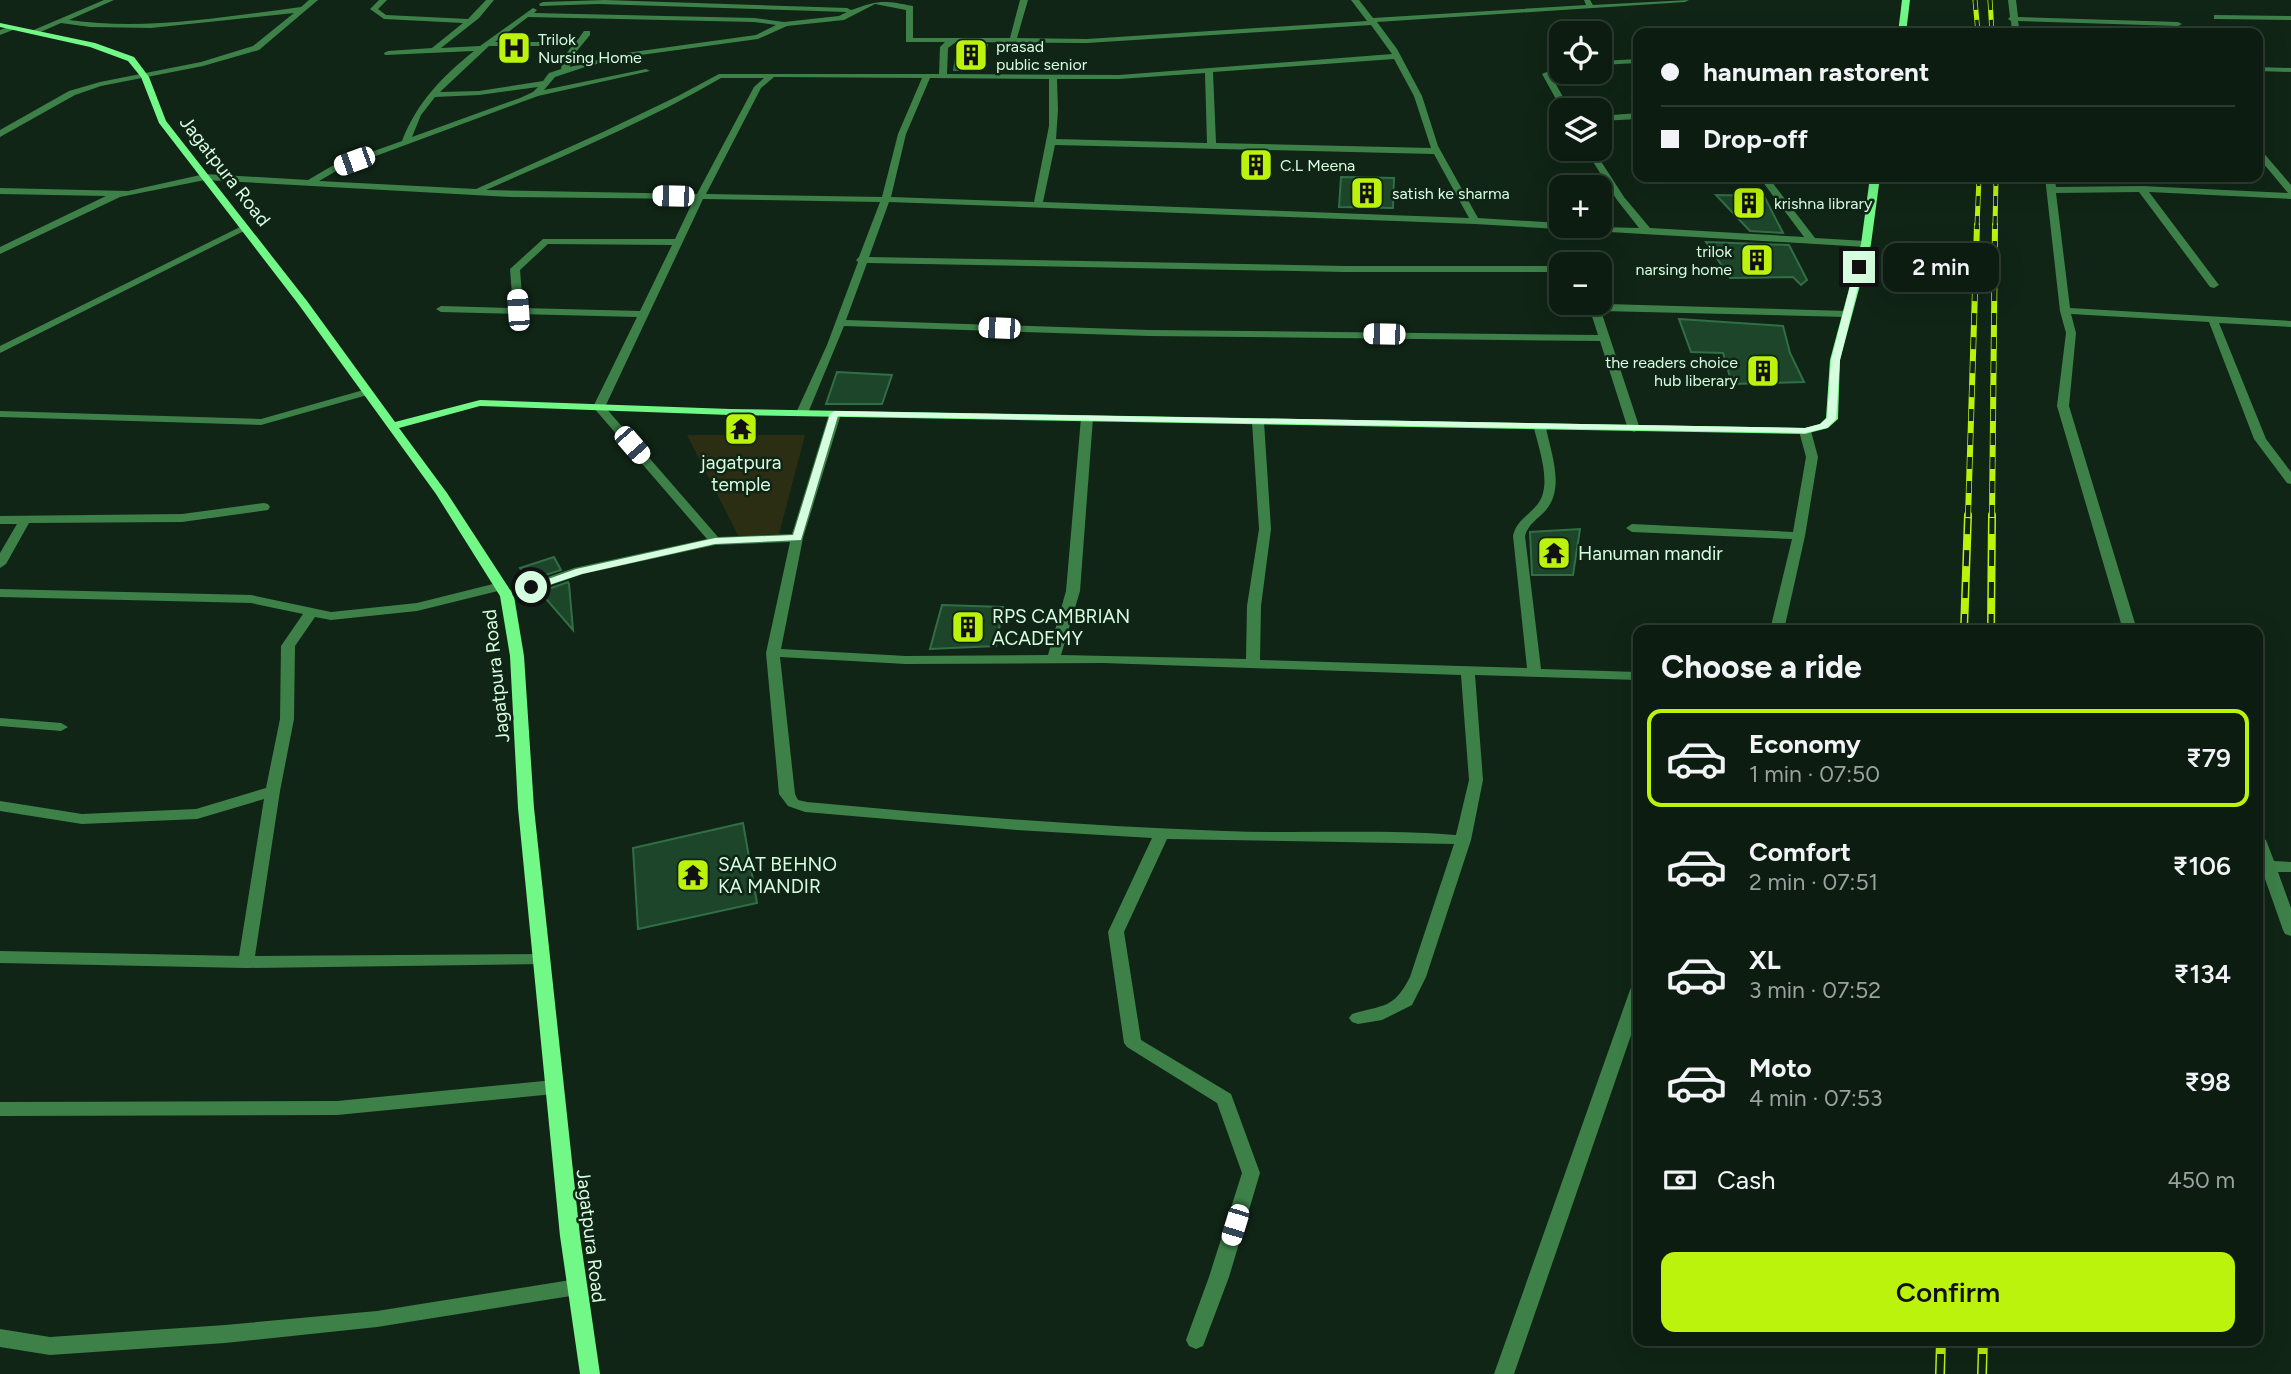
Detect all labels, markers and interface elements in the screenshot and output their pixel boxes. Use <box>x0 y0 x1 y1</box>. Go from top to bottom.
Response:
map controls <box>1549 21 1612 315</box>
button: locate <box>1549 21 1612 84</box>
hospital icon: Trilok Nursing Home <box>495 29 533 67</box>
place label: Trilok Nursing Home <box>538 30 642 67</box>
building icon: prasad public senior <box>952 36 990 74</box>
place label: prasad public senior <box>996 37 1088 74</box>
text: hanuman rastorent <box>1703 56 1929 88</box>
button: layers <box>1549 98 1612 161</box>
street label: Jagatpura Road <box>175 111 275 231</box>
text: Drop-off <box>1703 123 1808 155</box>
car <box>331 144 378 178</box>
building icon: C.L Meena <box>1237 146 1275 184</box>
place label: C.L Meena <box>1280 156 1355 175</box>
building icon: satish ke sharma <box>1348 174 1386 212</box>
button: + <box>1549 175 1612 238</box>
place label: satish ke sharma <box>1392 184 1510 203</box>
building icon: krishna library <box>1730 184 1768 222</box>
car <box>652 185 695 207</box>
place label: krishna library <box>1774 194 1873 213</box>
building icon: trilok narsing home <box>1738 241 1776 279</box>
place label: trilok narsing home <box>1636 242 1732 279</box>
callout: 2 min <box>1884 243 1999 292</box>
route end <box>1843 251 1875 283</box>
button: − <box>1549 252 1612 315</box>
text: 2 min <box>1912 253 1970 281</box>
car <box>507 288 530 332</box>
car <box>978 317 1021 339</box>
car <box>1363 323 1406 345</box>
building icon: the readers choice hub liberary <box>1744 352 1782 390</box>
place label: the readers choice hub liberary <box>1605 353 1739 390</box>
temple icon: jagatpura temple <box>722 410 760 448</box>
car <box>611 422 654 468</box>
place label: jagatpura temple <box>700 451 781 496</box>
temple icon: Hanuman mandir <box>1535 534 1573 572</box>
place label: Hanuman mandir <box>1578 542 1723 565</box>
route start <box>515 571 547 603</box>
place label: RPS CAMBRIAN ACADEMY <box>992 605 1130 650</box>
street label: Jagatpura Road <box>478 608 514 744</box>
building icon: RPS CAMBRIAN ACADEMY <box>949 608 987 646</box>
text: Choose a ride <box>1661 648 1862 686</box>
icon: car <box>1665 727 1728 790</box>
text: Economy <box>1749 728 1861 760</box>
text: ₹79 <box>2186 742 2231 774</box>
text: 1 min · 07:50 <box>1749 760 1880 788</box>
icon: car <box>1665 835 1728 898</box>
text: Comfort <box>1749 836 1851 868</box>
text: ₹106 <box>2173 850 2231 882</box>
place label: SAAT BEHNO KA MANDIR <box>718 853 837 898</box>
temple icon: SAAT BEHNO KA MANDIR <box>674 856 712 894</box>
text: 2 min · 07:51 <box>1749 868 1878 896</box>
icon: car <box>1665 943 1728 1006</box>
text: XL <box>1749 944 1781 976</box>
text: ₹134 <box>2174 958 2231 990</box>
text: 3 min · 07:52 <box>1749 976 1881 1004</box>
icon: car <box>1665 1051 1728 1114</box>
text: Moto <box>1749 1052 1812 1084</box>
text: ₹98 <box>2184 1066 2231 1098</box>
text: 4 min · 07:53 <box>1749 1084 1883 1112</box>
icon: cash <box>1661 1161 1699 1199</box>
text: Cash <box>1717 1164 1776 1196</box>
text: 450 m <box>2167 1166 2235 1194</box>
street label: Jagatpura Road <box>571 1168 611 1304</box>
car <box>1219 1202 1252 1248</box>
button: Confirm <box>1661 1252 2235 1332</box>

